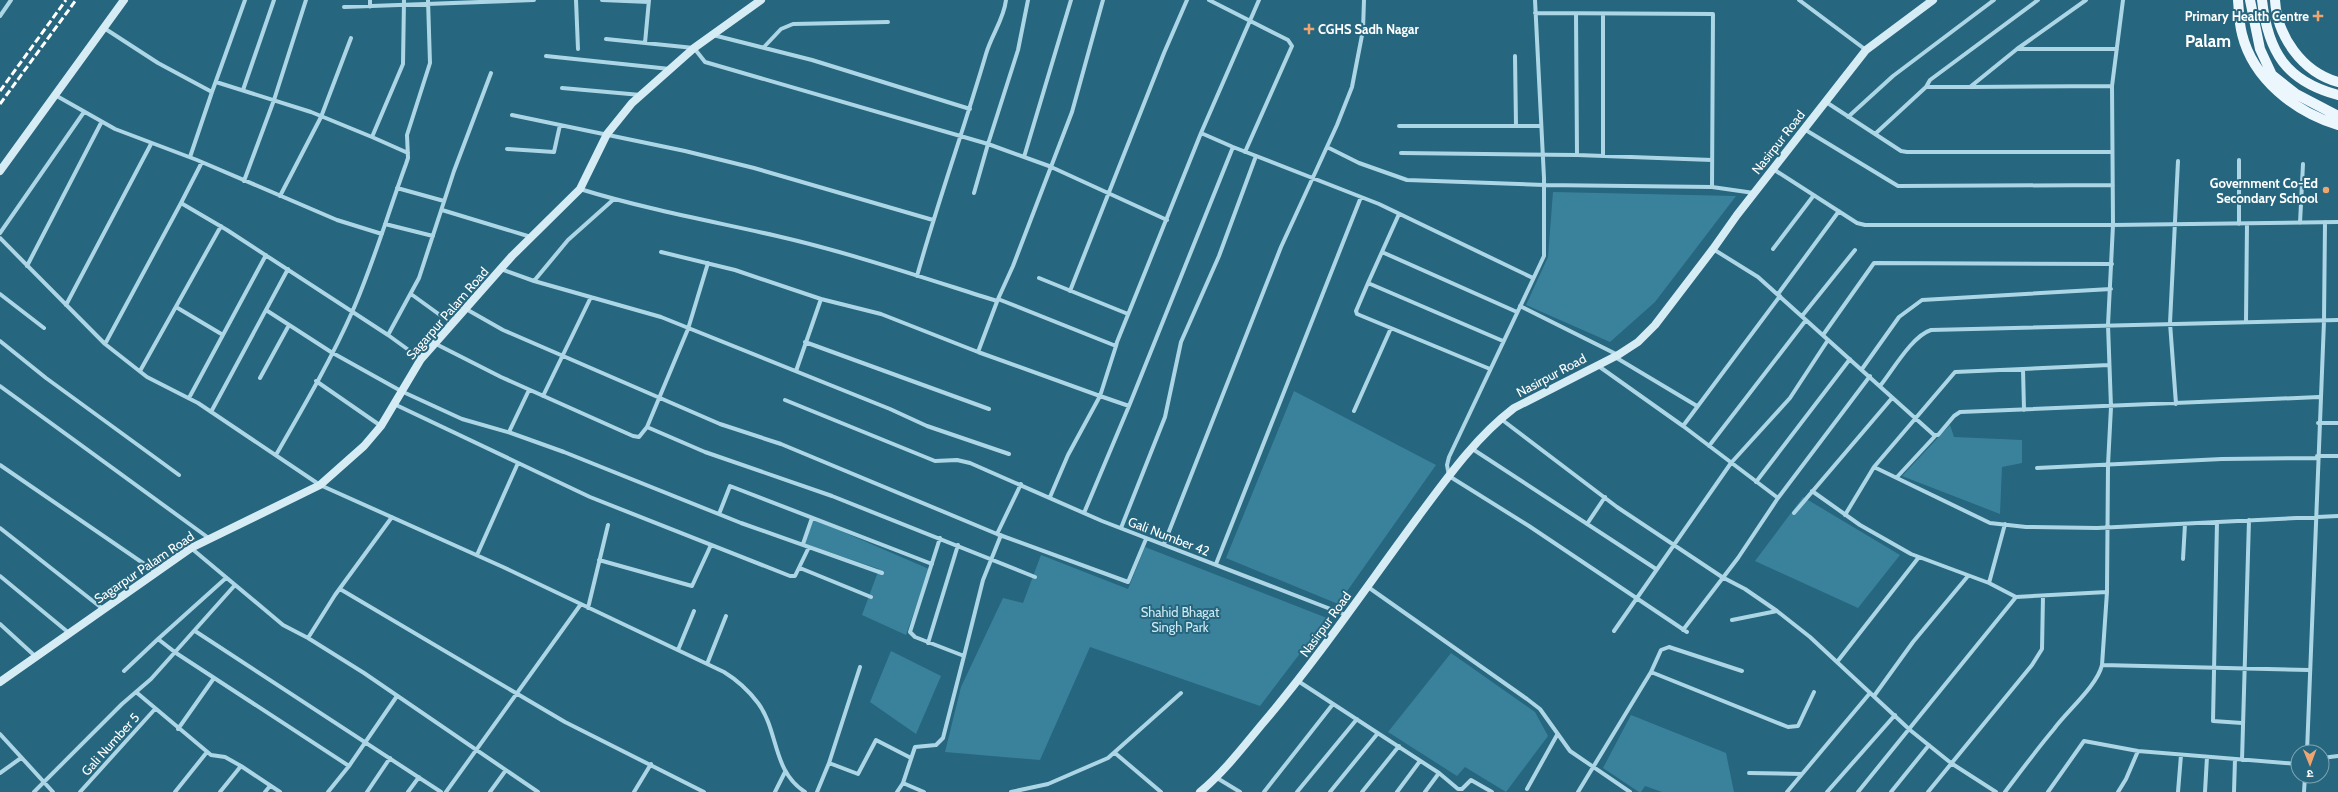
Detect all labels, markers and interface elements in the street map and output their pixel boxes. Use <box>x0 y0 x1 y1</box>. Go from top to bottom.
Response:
place label: Primary Health Centre <box>2185 8 2309 24</box>
marker: Primary Health Centre <box>2312 10 2324 22</box>
place label: CGHS Sadh Nagar <box>1318 21 1419 37</box>
marker: CGHS Sadh Nagar <box>1303 23 1315 35</box>
district label: Palam <box>2185 31 2231 51</box>
street label: Nasirpur Road <box>1748 107 1808 177</box>
place label: Government Co-Ed Secondary School <box>2210 175 2319 206</box>
marker: Government Co-Ed Secondary School <box>2321 185 2331 195</box>
street label: Sagarpur Palam Road <box>403 264 491 362</box>
street label: Nasirpur Road <box>1513 350 1589 400</box>
street label: Gali Number 42 <box>1126 513 1212 559</box>
street label: Sagarpur Palam Road <box>91 528 197 606</box>
street label: Nasirpur Road <box>1296 588 1354 660</box>
park label: Shahid Bhagat Singh Park <box>1141 604 1220 635</box>
street label: Gali Number 5 <box>78 709 142 779</box>
north arrow <box>2290 744 2330 784</box>
text: उ <box>2306 767 2314 781</box>

